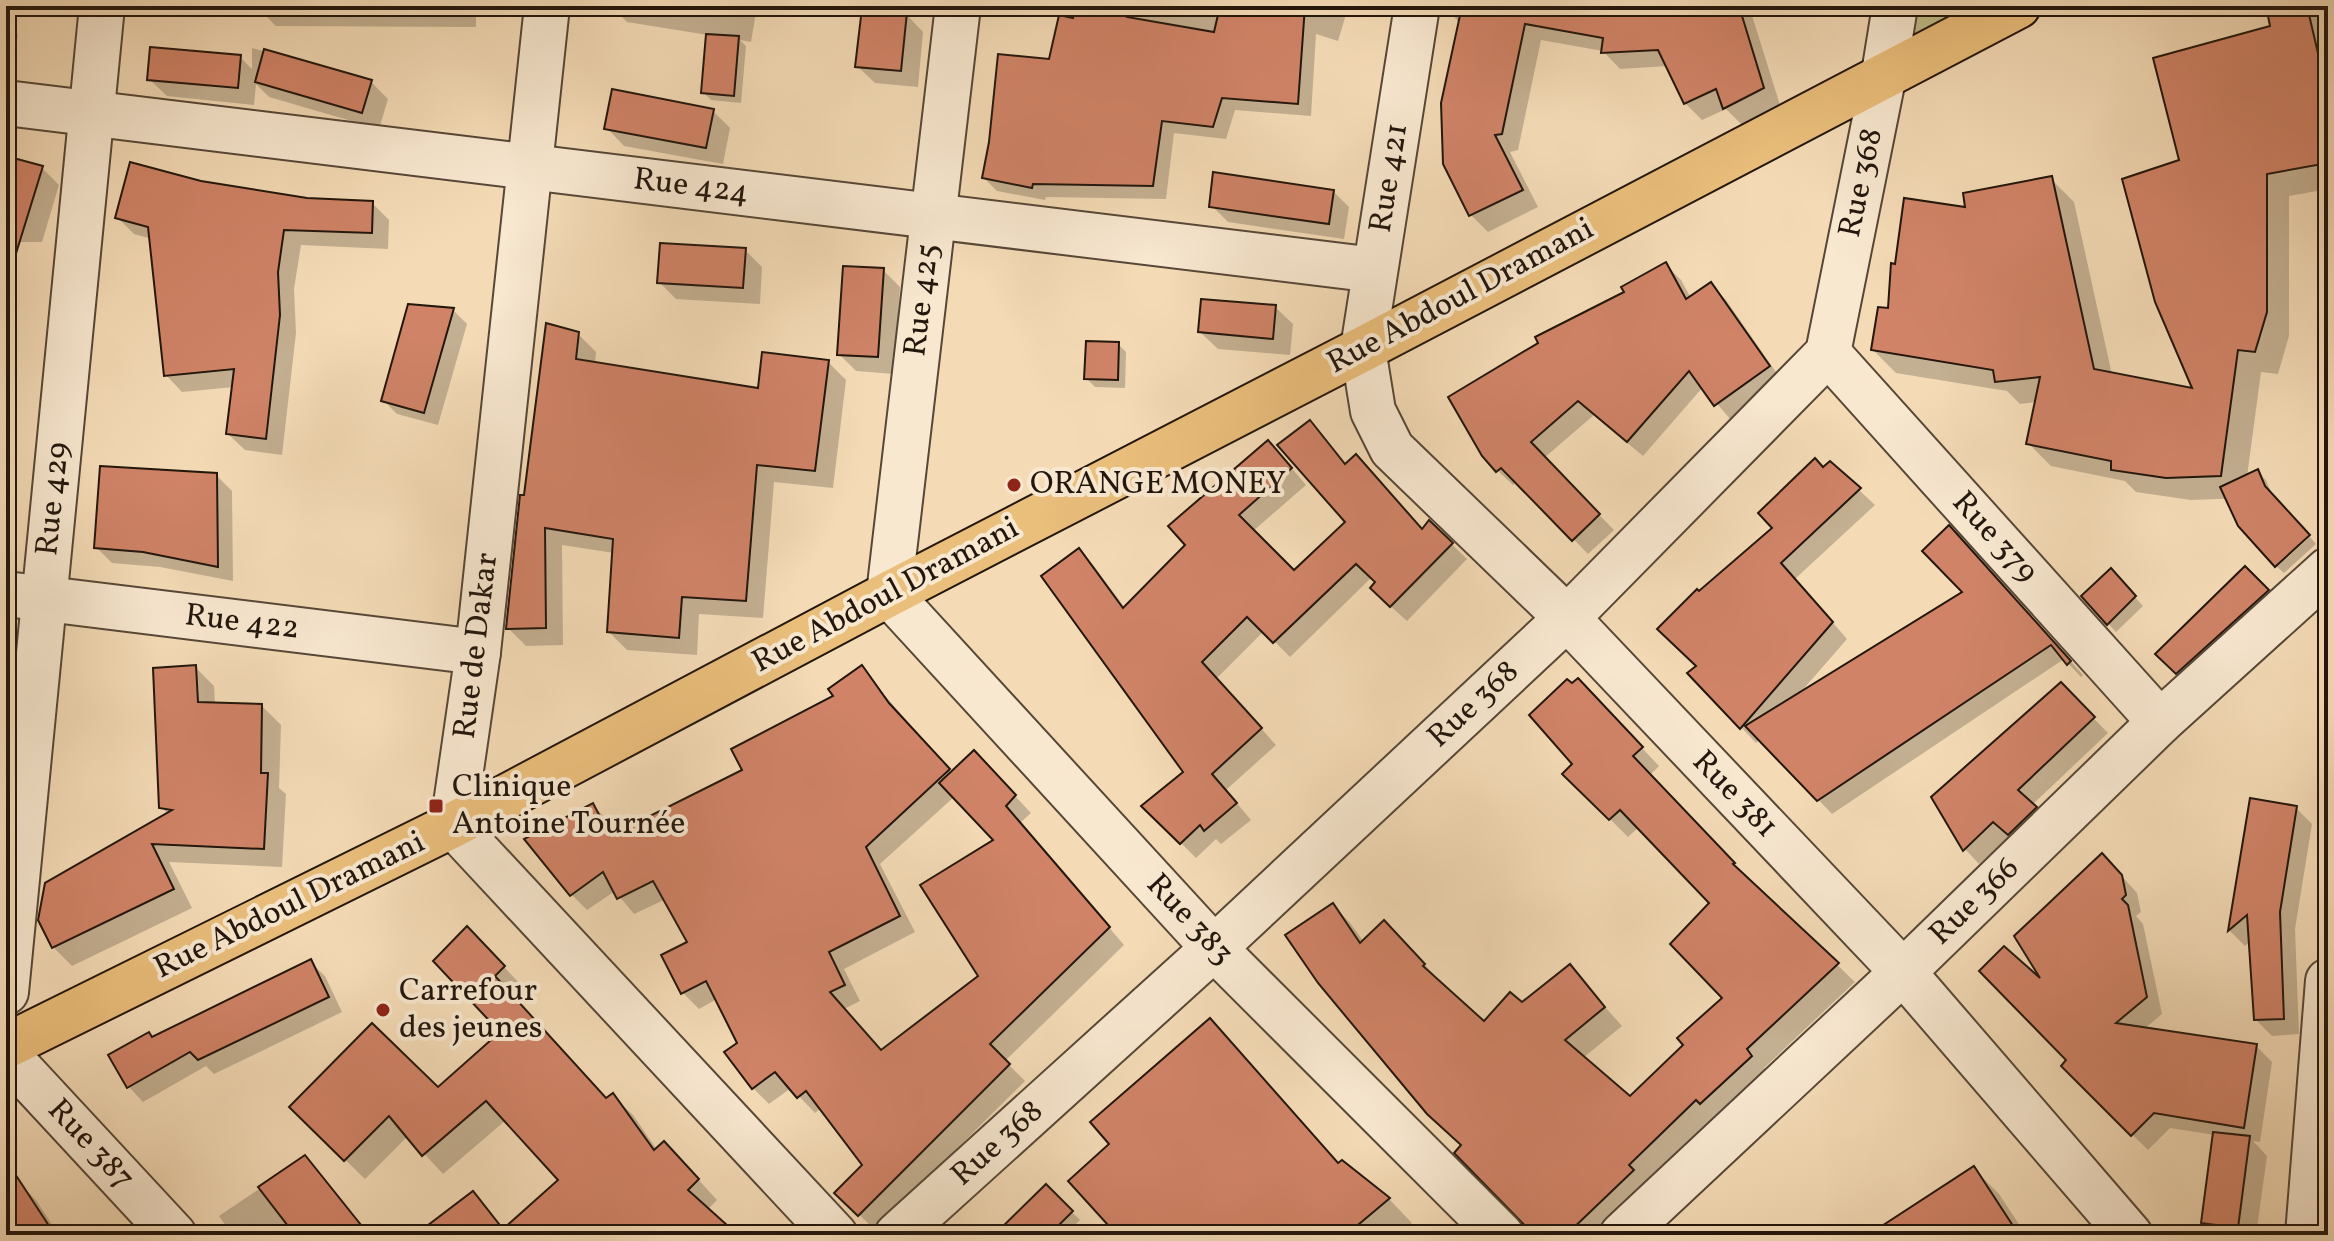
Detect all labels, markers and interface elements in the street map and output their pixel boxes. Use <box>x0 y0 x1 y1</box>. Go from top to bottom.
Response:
street label: Rue 421 <box>1360 120 1420 236</box>
street label: Rue 368 <box>1829 124 1895 242</box>
street label: Rue 424 <box>631 158 751 216</box>
street label: Rue Abdoul Dramani <box>1320 208 1602 386</box>
street label: Rue 425 <box>894 241 952 359</box>
street label: Rue 429 <box>26 440 82 558</box>
place label: ORANGE MONEY <box>1030 463 1286 507</box>
marker: ORANGE MONEY <box>1005 476 1023 494</box>
street label: Rue 379 <box>1941 483 2047 593</box>
street label: Rue Abdoul Dramani <box>745 507 1027 685</box>
street label: Rue de Dakar <box>444 550 510 742</box>
street label: Rue 422 <box>182 594 302 652</box>
street label: Rue 368 <box>1419 651 1529 759</box>
street label: Rue 381 <box>1681 741 1787 849</box>
place label: Clinique Antoine Tournée <box>452 766 685 847</box>
marker: Clinique Antoine Tournée <box>427 797 445 815</box>
street label: Rue Abdoul Dramani <box>147 821 433 991</box>
street label: Rue 366 <box>1920 848 2030 956</box>
street label: Rue 383 <box>1135 865 1243 975</box>
place label: Carrefour des jeunes <box>399 970 543 1051</box>
marker: Carrefour des jeunes <box>374 1001 392 1019</box>
street label: Rue 387 <box>37 1090 143 1200</box>
street label: Rue 368 <box>942 1091 1054 1197</box>

